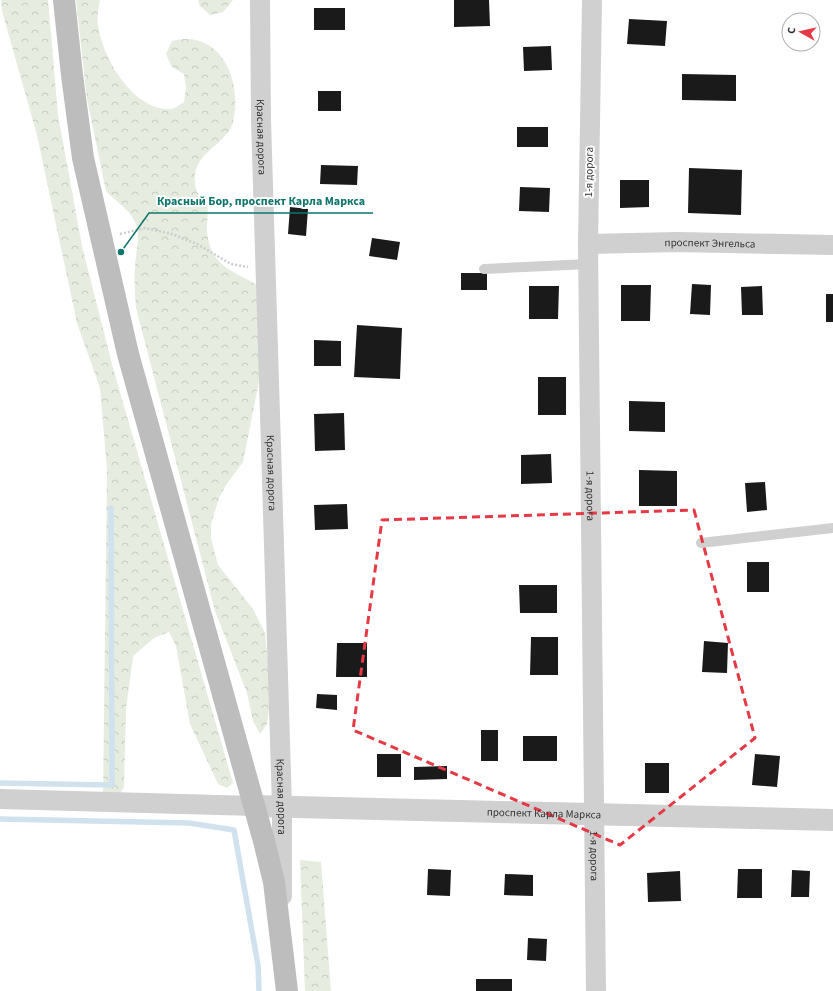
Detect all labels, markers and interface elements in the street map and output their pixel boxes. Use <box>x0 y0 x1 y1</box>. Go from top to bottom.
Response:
north arrow <box>781 12 821 52</box>
text: С <box>784 26 800 35</box>
street label: Красная дорога <box>253 99 270 175</box>
street label: 1-я дорога <box>581 147 597 197</box>
callout: Красный Бор, проспект Карла Маркса <box>149 189 373 213</box>
text: Красный Бор, проспект Карла Маркса <box>157 193 365 210</box>
street label: проспект Энгельса <box>664 234 756 251</box>
street label: Красная дорога <box>263 435 280 511</box>
street label: 1-я дорога <box>583 471 598 521</box>
street label: Красная дорога <box>273 758 290 835</box>
street label: проспект Карла Маркса <box>487 804 601 822</box>
street label: 1-я дорога <box>587 831 602 881</box>

